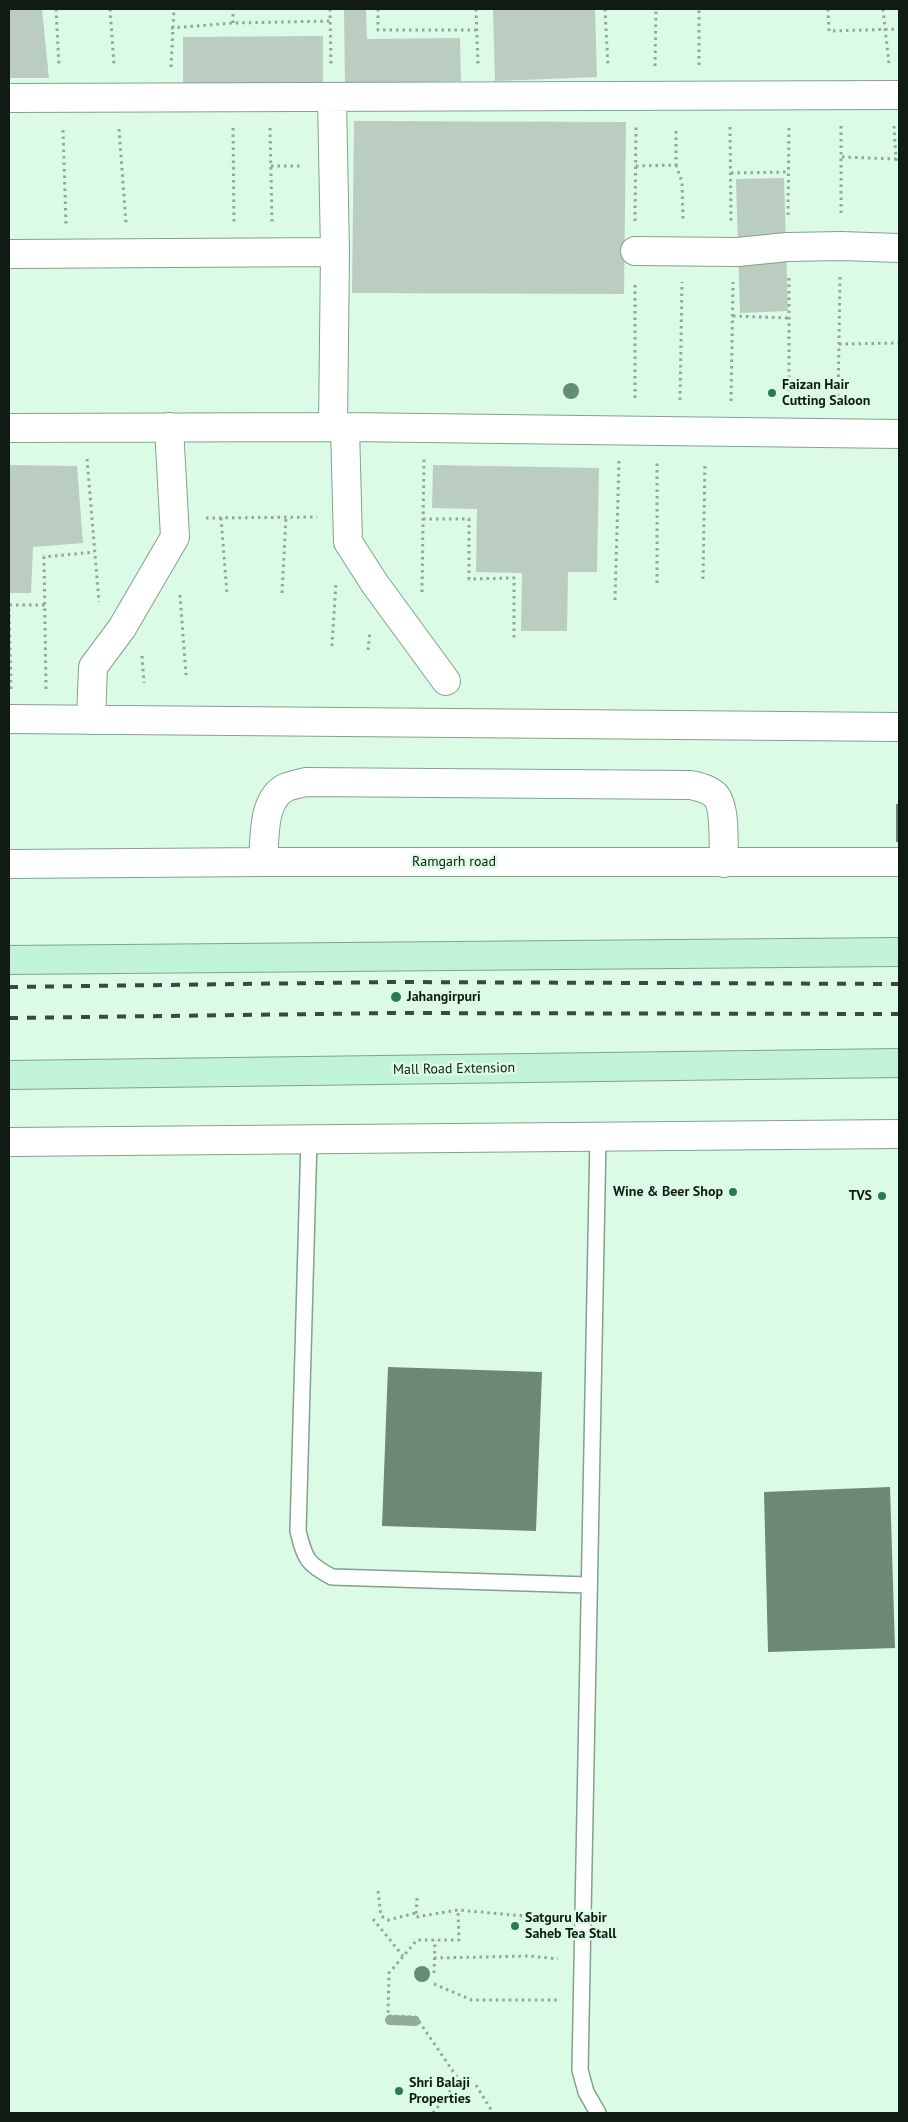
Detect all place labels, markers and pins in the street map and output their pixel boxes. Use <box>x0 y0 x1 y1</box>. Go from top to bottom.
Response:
place label: Faizan Hair Cutting Saloon <box>782 377 870 410</box>
marker: Faizan Hair Cutting Saloon <box>766 387 778 399</box>
place label: Jahangirpuri <box>407 989 481 1005</box>
marker: Jahangirpuri <box>389 990 403 1004</box>
place label: Wine & Beer Shop <box>613 1184 723 1200</box>
marker: Wine & Beer Shop <box>727 1186 739 1198</box>
place label: TVS <box>849 1188 872 1204</box>
marker: TVS <box>876 1190 888 1202</box>
place label: Satguru Kabir Saheb Tea Stall <box>525 1910 616 1942</box>
marker: Satguru Kabir Saheb Tea Stall <box>509 1920 521 1932</box>
place label: Shri Balaji Properties <box>409 2075 471 2108</box>
marker: Shri Balaji Properties <box>393 2085 405 2097</box>

